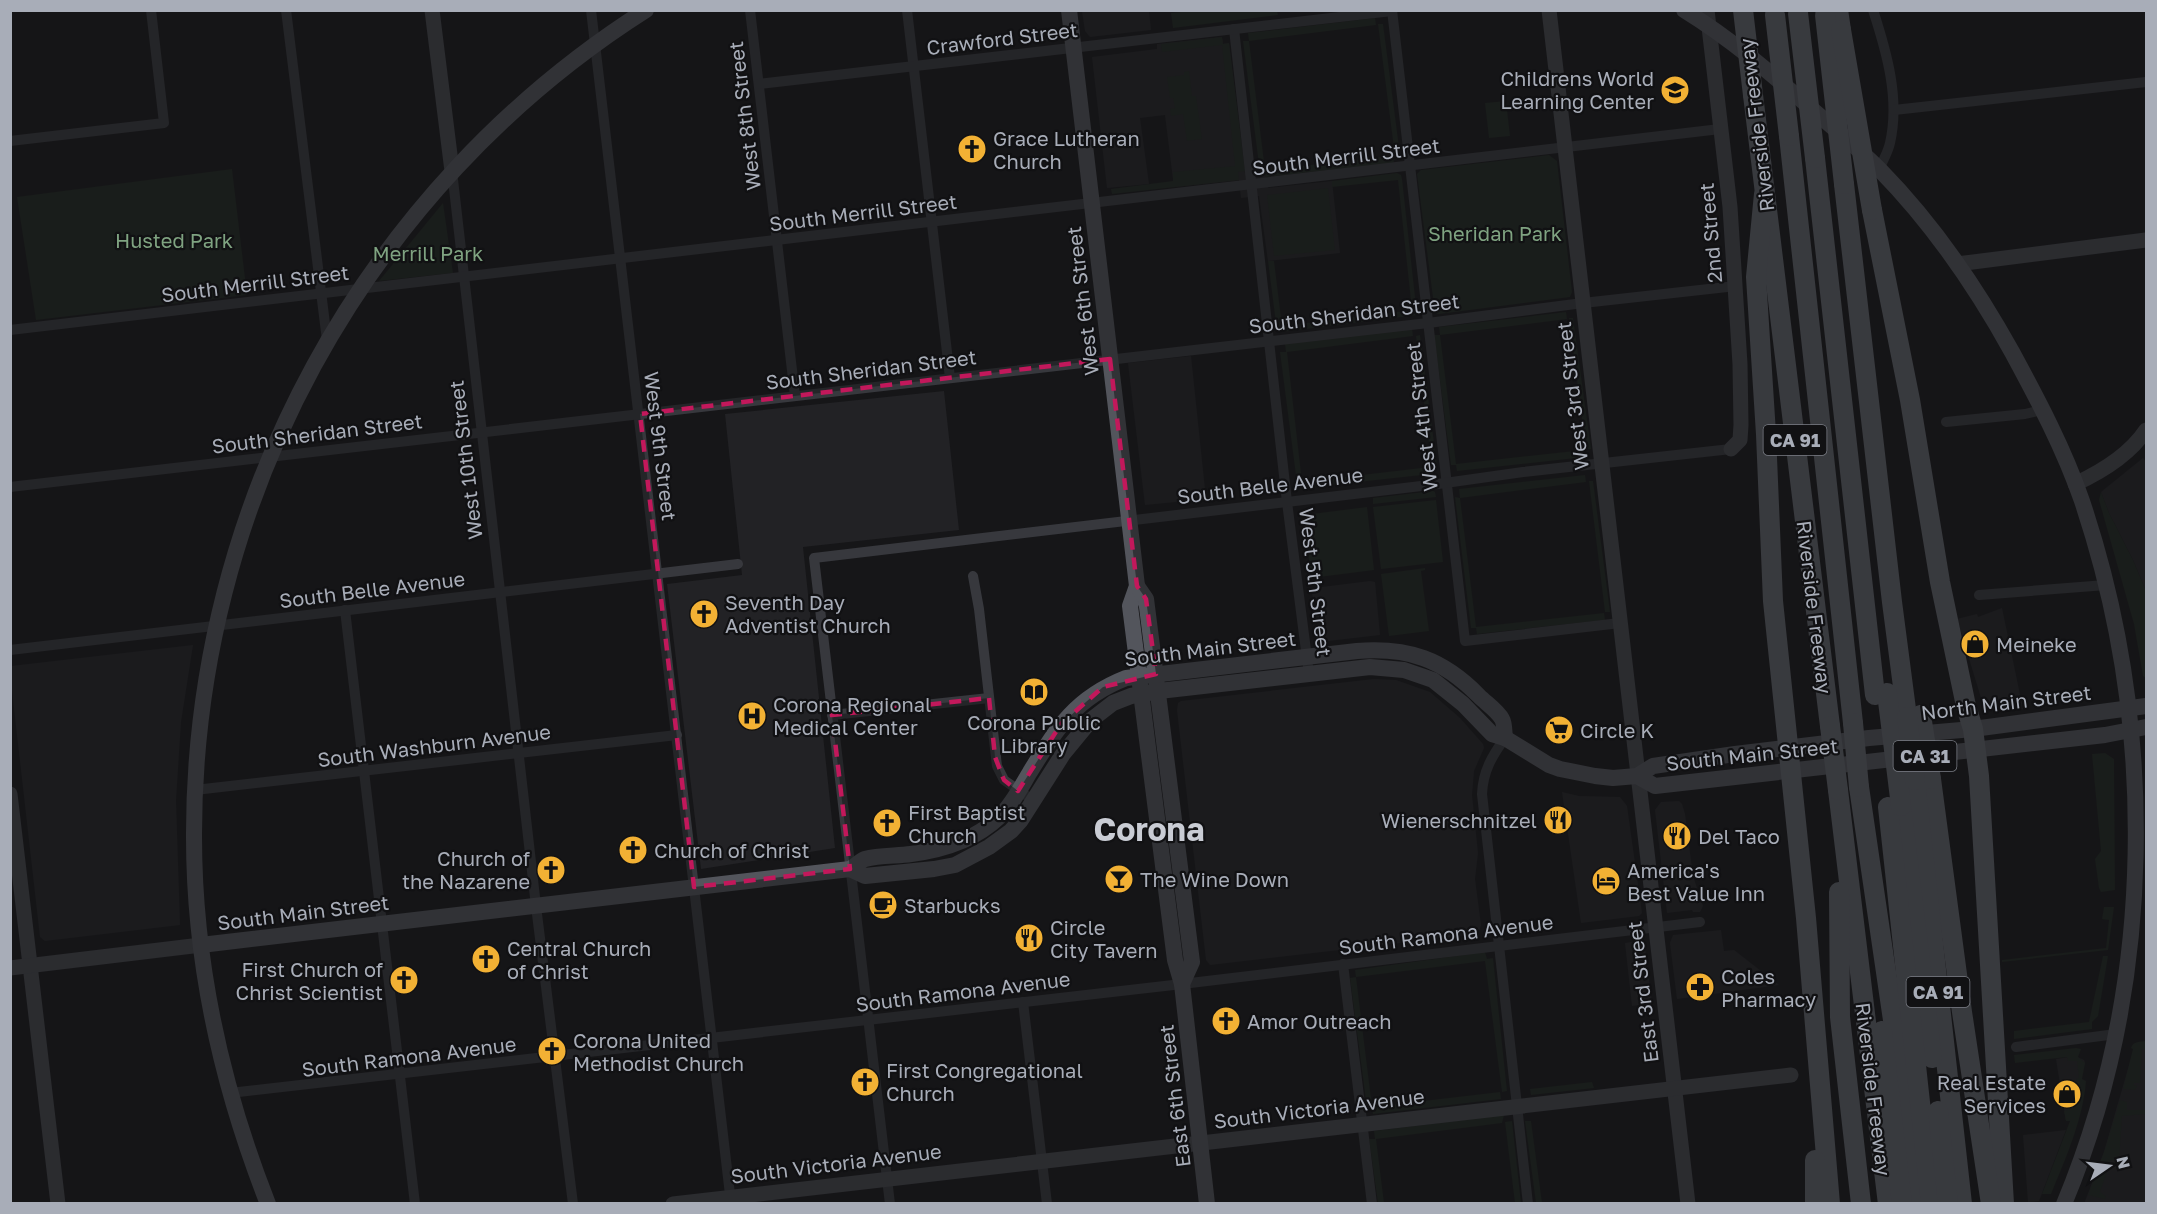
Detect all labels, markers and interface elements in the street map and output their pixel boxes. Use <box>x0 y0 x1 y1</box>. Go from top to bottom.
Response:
street label: Crawford Street <box>925 17 1079 59</box>
street label: Riverside Freeway <box>1733 37 1779 213</box>
street label: West 8th Street <box>723 40 765 192</box>
place label: Childrens World Learning Center <box>1500 66 1654 113</box>
school or university icon: Childrens World Learning Center <box>1659 74 1691 106</box>
place label: Grace Lutheran Church <box>993 126 1140 173</box>
church icon: Grace Lutheran Church <box>956 133 988 165</box>
street label: South Merrill Street <box>1251 133 1441 179</box>
street label: 2nd Street <box>1694 182 1726 284</box>
street label: South Merrill Street <box>768 189 958 235</box>
park label: Sheridan Park <box>1428 221 1562 245</box>
street label: West 6th Street <box>1061 225 1103 377</box>
park label: Husted Park <box>115 228 233 252</box>
park label: Merrill Park <box>373 241 483 265</box>
street label: South Merrill Street <box>160 260 350 306</box>
street label: South Sheridan Street <box>1247 288 1461 338</box>
street label: West 3rd Street <box>1551 320 1593 472</box>
street label: West 4th Street <box>1400 341 1442 493</box>
street label: South Sheridan Street <box>764 344 978 394</box>
street label: West 9th Street <box>640 370 682 522</box>
street label: West 10th Street <box>443 379 487 541</box>
street label: South Sheridan Street <box>210 408 424 458</box>
road number: CA 91 <box>1764 425 1826 455</box>
street label: South Belle Avenue <box>1176 462 1364 508</box>
street label: West 5th Street <box>1295 506 1337 658</box>
street label: Riverside Freeway <box>1792 519 1838 695</box>
street label: South Belle Avenue <box>278 566 466 612</box>
place label: Seventh Day Adventist Church <box>725 590 891 637</box>
church icon: Seventh Day Adventist Church <box>688 598 720 630</box>
street label: South Main Street <box>1123 626 1297 670</box>
shop icon: Meineke <box>1959 628 1991 660</box>
place label: Meineke <box>1996 632 2077 656</box>
library icon: Corona Public Library <box>1018 676 1050 708</box>
street label: North Main Street <box>1920 680 2092 724</box>
place label: Corona Regional Medical Center <box>773 692 931 739</box>
hospital icon: Corona Regional Medical Center <box>736 700 768 732</box>
place label: Corona Public Library <box>967 710 1101 757</box>
supermarket icon: Circle K <box>1543 714 1575 746</box>
place label: Circle K <box>1580 718 1654 742</box>
street label: South Washburn Avenue <box>316 719 552 771</box>
street label: South Main Street <box>1665 733 1839 775</box>
road number: CA 31 <box>1894 741 1956 771</box>
place label: First Baptist Church <box>908 800 1026 847</box>
restaurant icon: Wienerschnitzel <box>1542 804 1574 836</box>
church icon: First Baptist Church <box>871 807 903 839</box>
place label: Wienerschnitzel <box>1381 808 1537 832</box>
district label: Corona <box>1093 810 1205 848</box>
restaurant icon: Del Taco <box>1661 820 1693 852</box>
place label: Del Taco <box>1698 824 1780 848</box>
church icon: Church of Christ <box>617 834 649 866</box>
place label: Church of Christ <box>654 838 810 862</box>
place label: Church of the Nazarene <box>402 846 530 893</box>
church icon: Church of the Nazarene <box>535 854 567 886</box>
place label: America's Best Value Inn <box>1627 858 1765 905</box>
bar icon: The Wine Down <box>1103 863 1135 895</box>
hotel icon: America's Best Value Inn <box>1590 865 1622 897</box>
place label: The Wine Down <box>1140 867 1289 891</box>
cafe icon: Starbucks <box>867 889 899 921</box>
street label: South Main Street <box>216 890 390 934</box>
place label: Starbucks <box>904 893 1001 917</box>
street label: South Ramona Avenue <box>1337 909 1555 959</box>
place label: Circle City Tavern <box>1050 915 1158 962</box>
street label: East 3rd Street <box>1621 920 1663 1064</box>
restaurant icon: Circle City Tavern <box>1013 922 1045 954</box>
place label: Central Church of Christ <box>507 936 651 983</box>
church icon: Central Church of Christ <box>470 943 502 975</box>
place label: First Church of Christ Scientist <box>236 957 383 1004</box>
church icon: First Church of Christ Scientist <box>388 964 420 996</box>
place label: Coles Pharmacy <box>1721 964 1816 1011</box>
street label: South Ramona Avenue <box>854 966 1072 1016</box>
pharmacy icon: Coles Pharmacy <box>1684 971 1716 1003</box>
road number: CA 91 <box>1906 977 1970 1007</box>
street label: Riverside Freeway <box>1851 1001 1897 1177</box>
church icon: Amor Outreach <box>1210 1005 1242 1037</box>
place label: Amor Outreach <box>1247 1009 1392 1033</box>
street label: East 6th Street <box>1153 1023 1195 1169</box>
place label: Corona United Methodist Church <box>573 1028 744 1075</box>
street label: South Ramona Avenue <box>300 1031 518 1081</box>
church icon: Corona United Methodist Church <box>536 1035 568 1067</box>
place label: First Congregational Church <box>886 1058 1083 1105</box>
church icon: First Congregational Church <box>849 1066 881 1098</box>
place label: Real Estate Services <box>1937 1070 2046 1117</box>
shop icon: Real Estate Services <box>2051 1078 2083 1110</box>
street label: South Victoria Avenue <box>1212 1083 1426 1133</box>
north arrow <box>2079 1136 2139 1196</box>
street label: South Victoria Avenue <box>729 1138 943 1188</box>
text: N <box>2112 1154 2135 1171</box>

